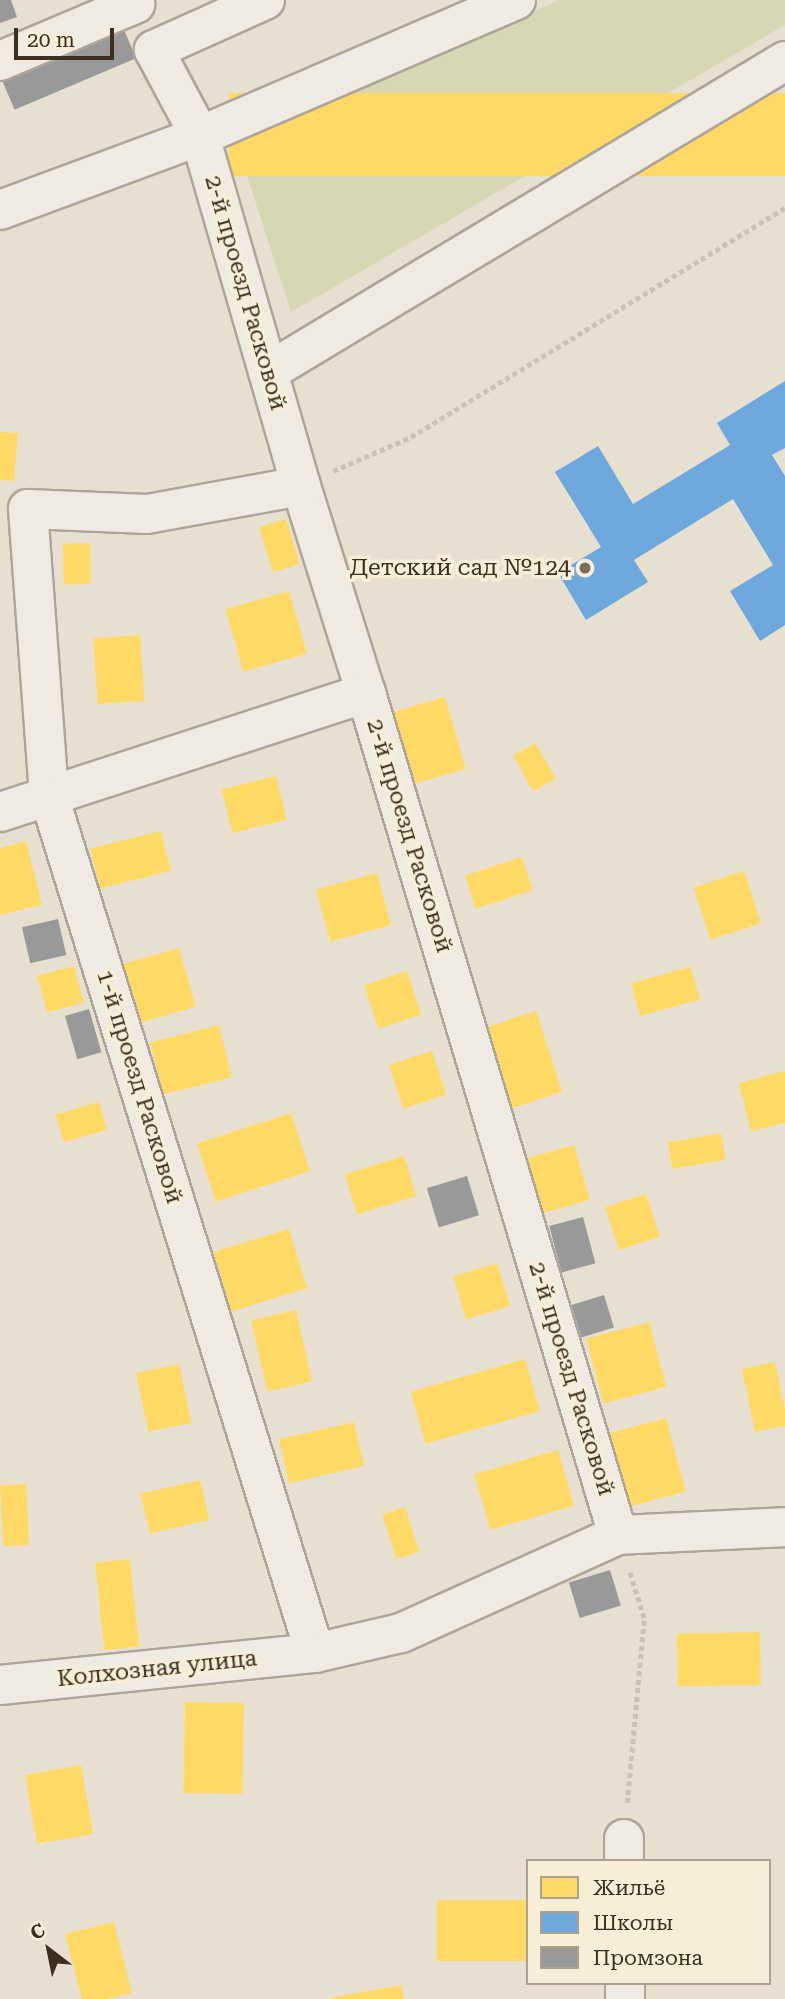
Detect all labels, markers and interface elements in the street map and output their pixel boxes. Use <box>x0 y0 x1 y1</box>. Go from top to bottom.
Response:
scale bar <box>18 14 117 58</box>
text: 20 m <box>27 28 75 52</box>
street label: 2-й проезд Расковой <box>198 172 292 414</box>
place label: Детский сад №124 <box>350 554 571 582</box>
marker: Детский сад №124 <box>577 560 593 576</box>
street label: 2-й проезд Расковой <box>360 716 458 956</box>
street label: 1-й проезд Расковой <box>90 967 188 1207</box>
street label: 2-й проезд Расковой <box>522 1259 620 1499</box>
street label: Колхозная улица <box>56 1645 258 1693</box>
legend <box>526 1859 771 1985</box>
text: Жильё <box>593 1876 665 1900</box>
text: Школы <box>593 1911 673 1935</box>
north arrow <box>14 1915 84 1985</box>
text: С <box>26 1918 49 1945</box>
text: Промзона <box>593 1946 703 1970</box>

